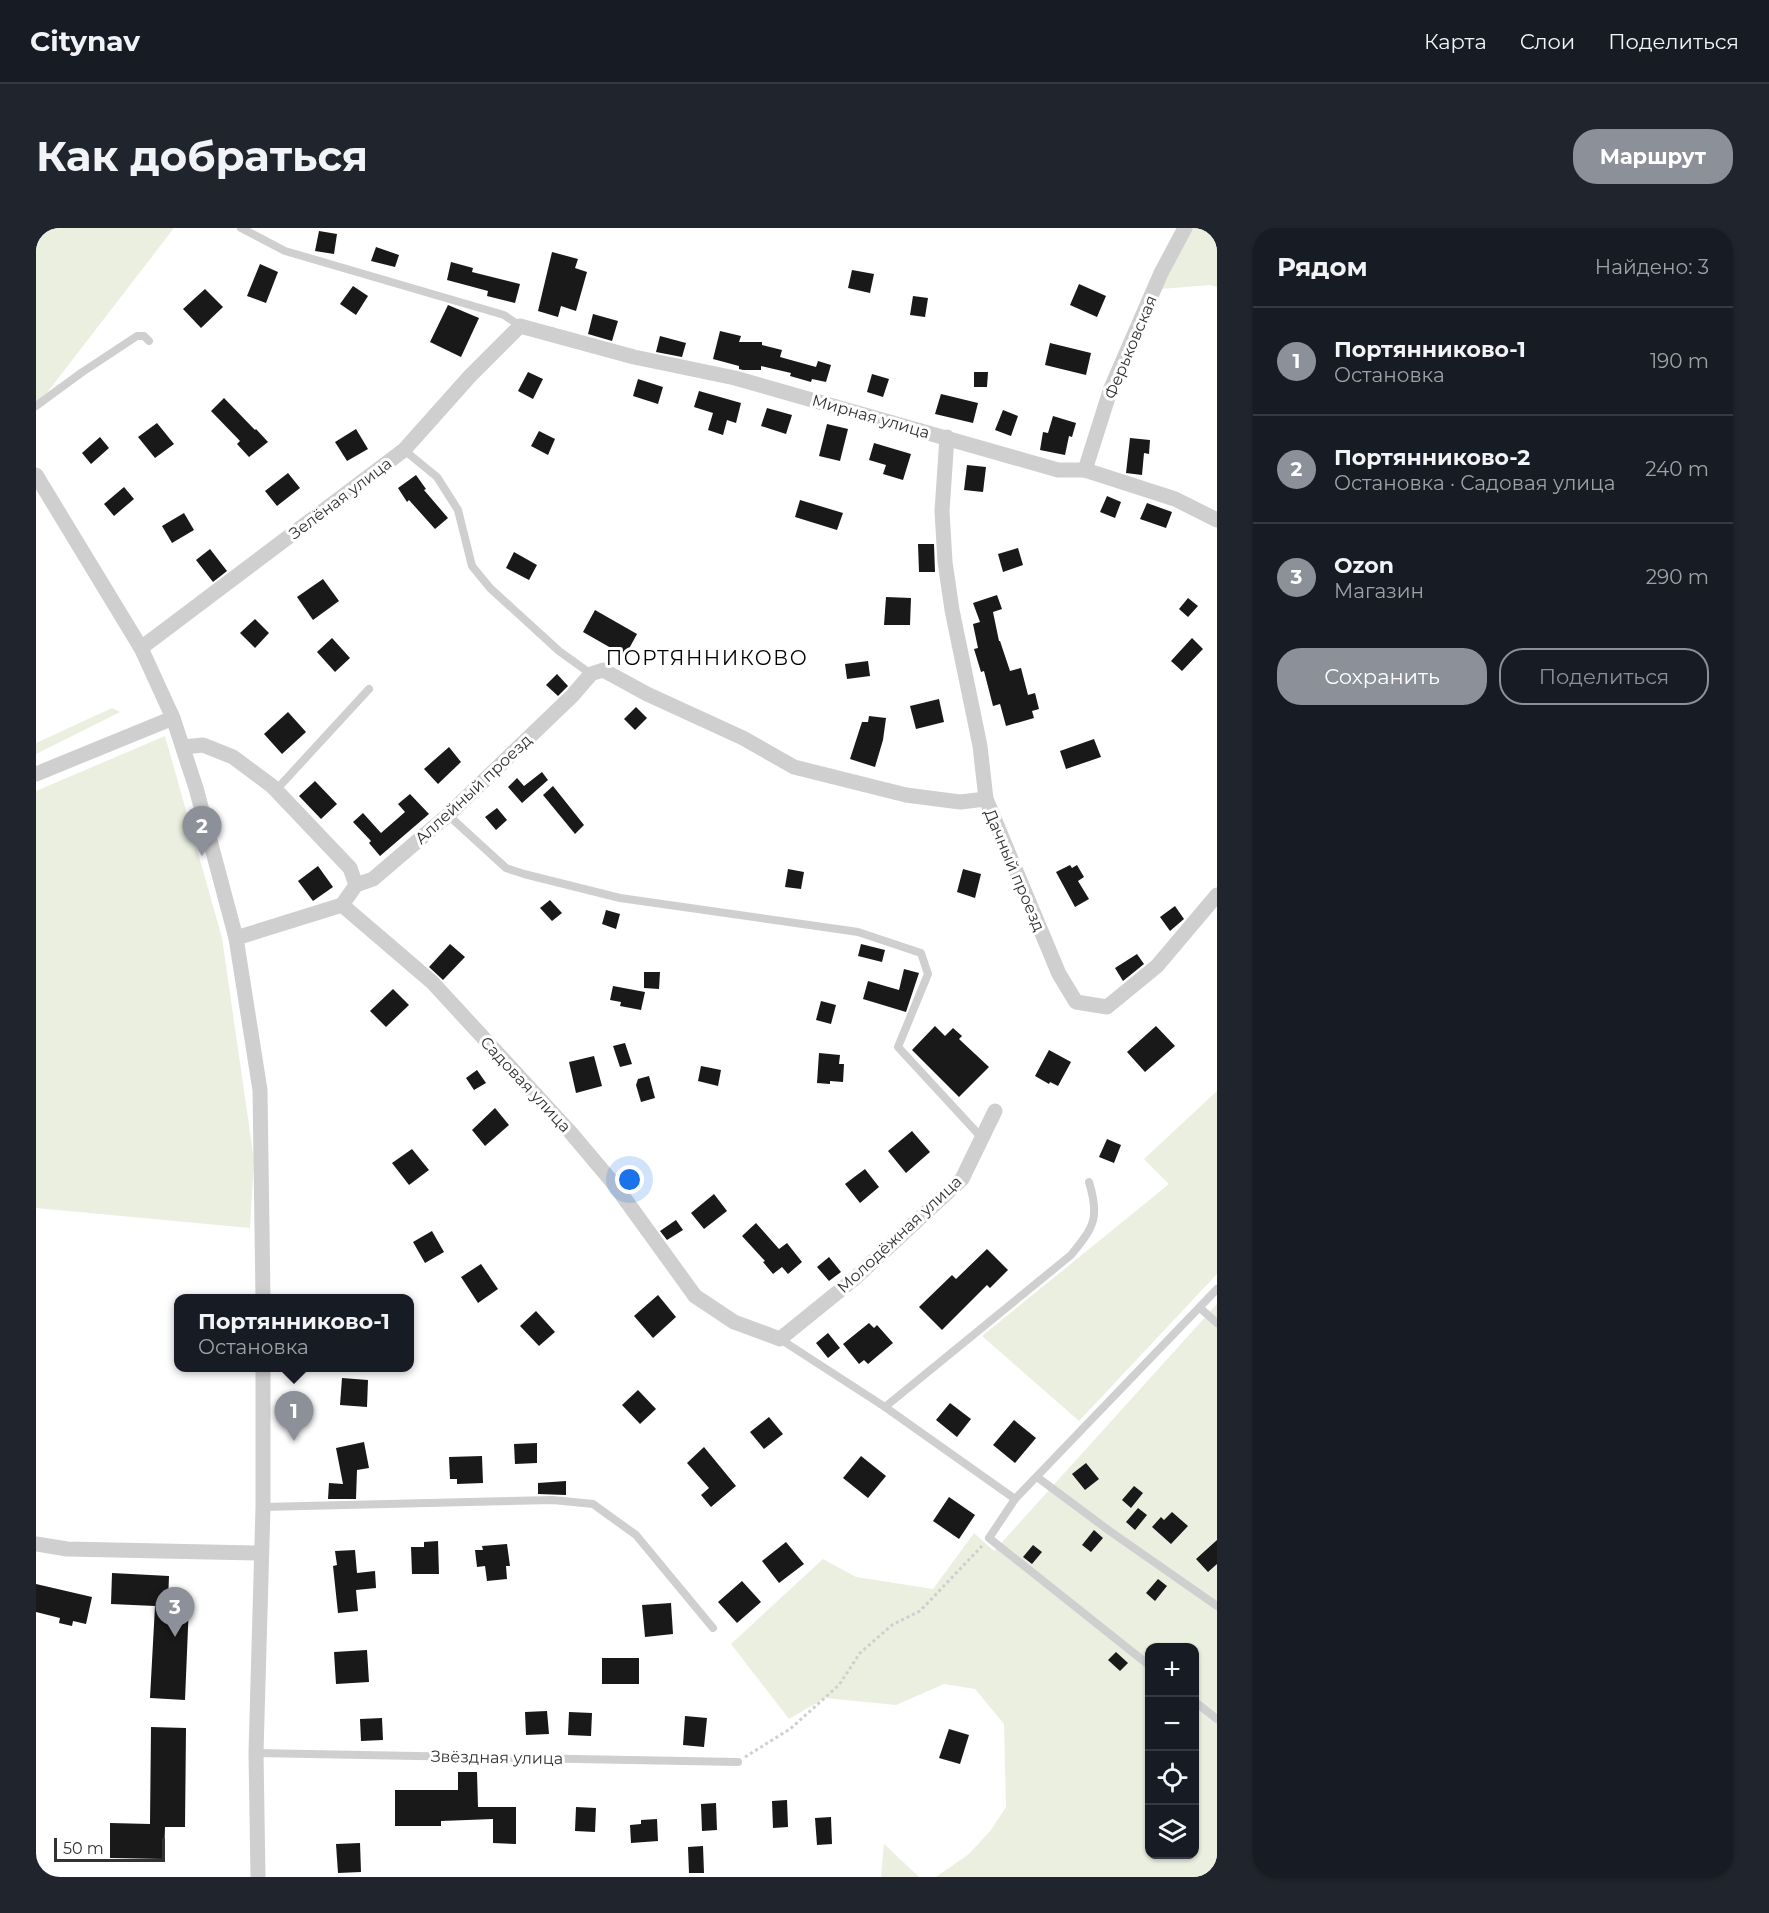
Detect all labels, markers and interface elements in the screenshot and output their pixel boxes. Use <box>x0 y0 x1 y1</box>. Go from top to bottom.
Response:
text: Citynav <box>30 24 140 58</box>
text: Карта <box>1424 29 1487 54</box>
text: Слои <box>1520 29 1575 54</box>
text: Поделиться <box>1608 29 1739 54</box>
button: Маршрут <box>1573 129 1733 184</box>
text: Как добраться <box>36 130 368 182</box>
text: Рядом <box>1277 251 1368 283</box>
text: Найдено: 3 <box>1595 255 1709 279</box>
street label: Ферьковская <box>1100 293 1161 402</box>
text: Портянниково-1 <box>1334 336 1526 363</box>
text: 1 <box>1293 349 1300 373</box>
text: 190 m <box>1650 349 1709 373</box>
text: Остановка <box>1334 363 1445 387</box>
street label: Мирная улица <box>810 391 932 442</box>
text: Портянниково-2 <box>1334 444 1530 471</box>
street label: Зелёная улица <box>285 454 395 543</box>
text: 2 <box>1291 457 1302 481</box>
text: 240 m <box>1645 457 1709 481</box>
text: Остановка · Садовая улица <box>1334 471 1615 495</box>
text: Ozon <box>1334 552 1394 579</box>
text: 3 <box>1291 565 1302 589</box>
text: 290 m <box>1646 565 1709 589</box>
text: Магазин <box>1334 579 1424 603</box>
district label: ПОРТЯННИКОВО <box>606 646 808 670</box>
button: Сохранить <box>1277 648 1487 705</box>
button: Поделиться <box>1499 648 1709 705</box>
street label: Аллейный проезд <box>411 730 536 848</box>
pin: 2 <box>182 806 222 856</box>
street label: Дачный проезд <box>980 806 1049 934</box>
street label: Садовая улица <box>476 1032 575 1136</box>
your location <box>615 1165 644 1194</box>
street label: Молодёжная улица <box>833 1172 965 1297</box>
popup <box>174 1294 414 1372</box>
text: Портянниково-1 <box>198 1308 390 1335</box>
text: Остановка <box>198 1335 309 1359</box>
pin: 1 <box>274 1392 314 1441</box>
pin: 3 <box>156 1588 194 1637</box>
map controls <box>1145 1643 1199 1859</box>
button: + <box>1145 1643 1199 1697</box>
button: − <box>1145 1697 1199 1751</box>
street label: Звёздная улица <box>431 1747 563 1768</box>
button: locate <box>1145 1751 1199 1805</box>
button: layers <box>1145 1805 1199 1859</box>
scale bar <box>54 1835 165 1862</box>
text: 50 m <box>63 1839 104 1858</box>

